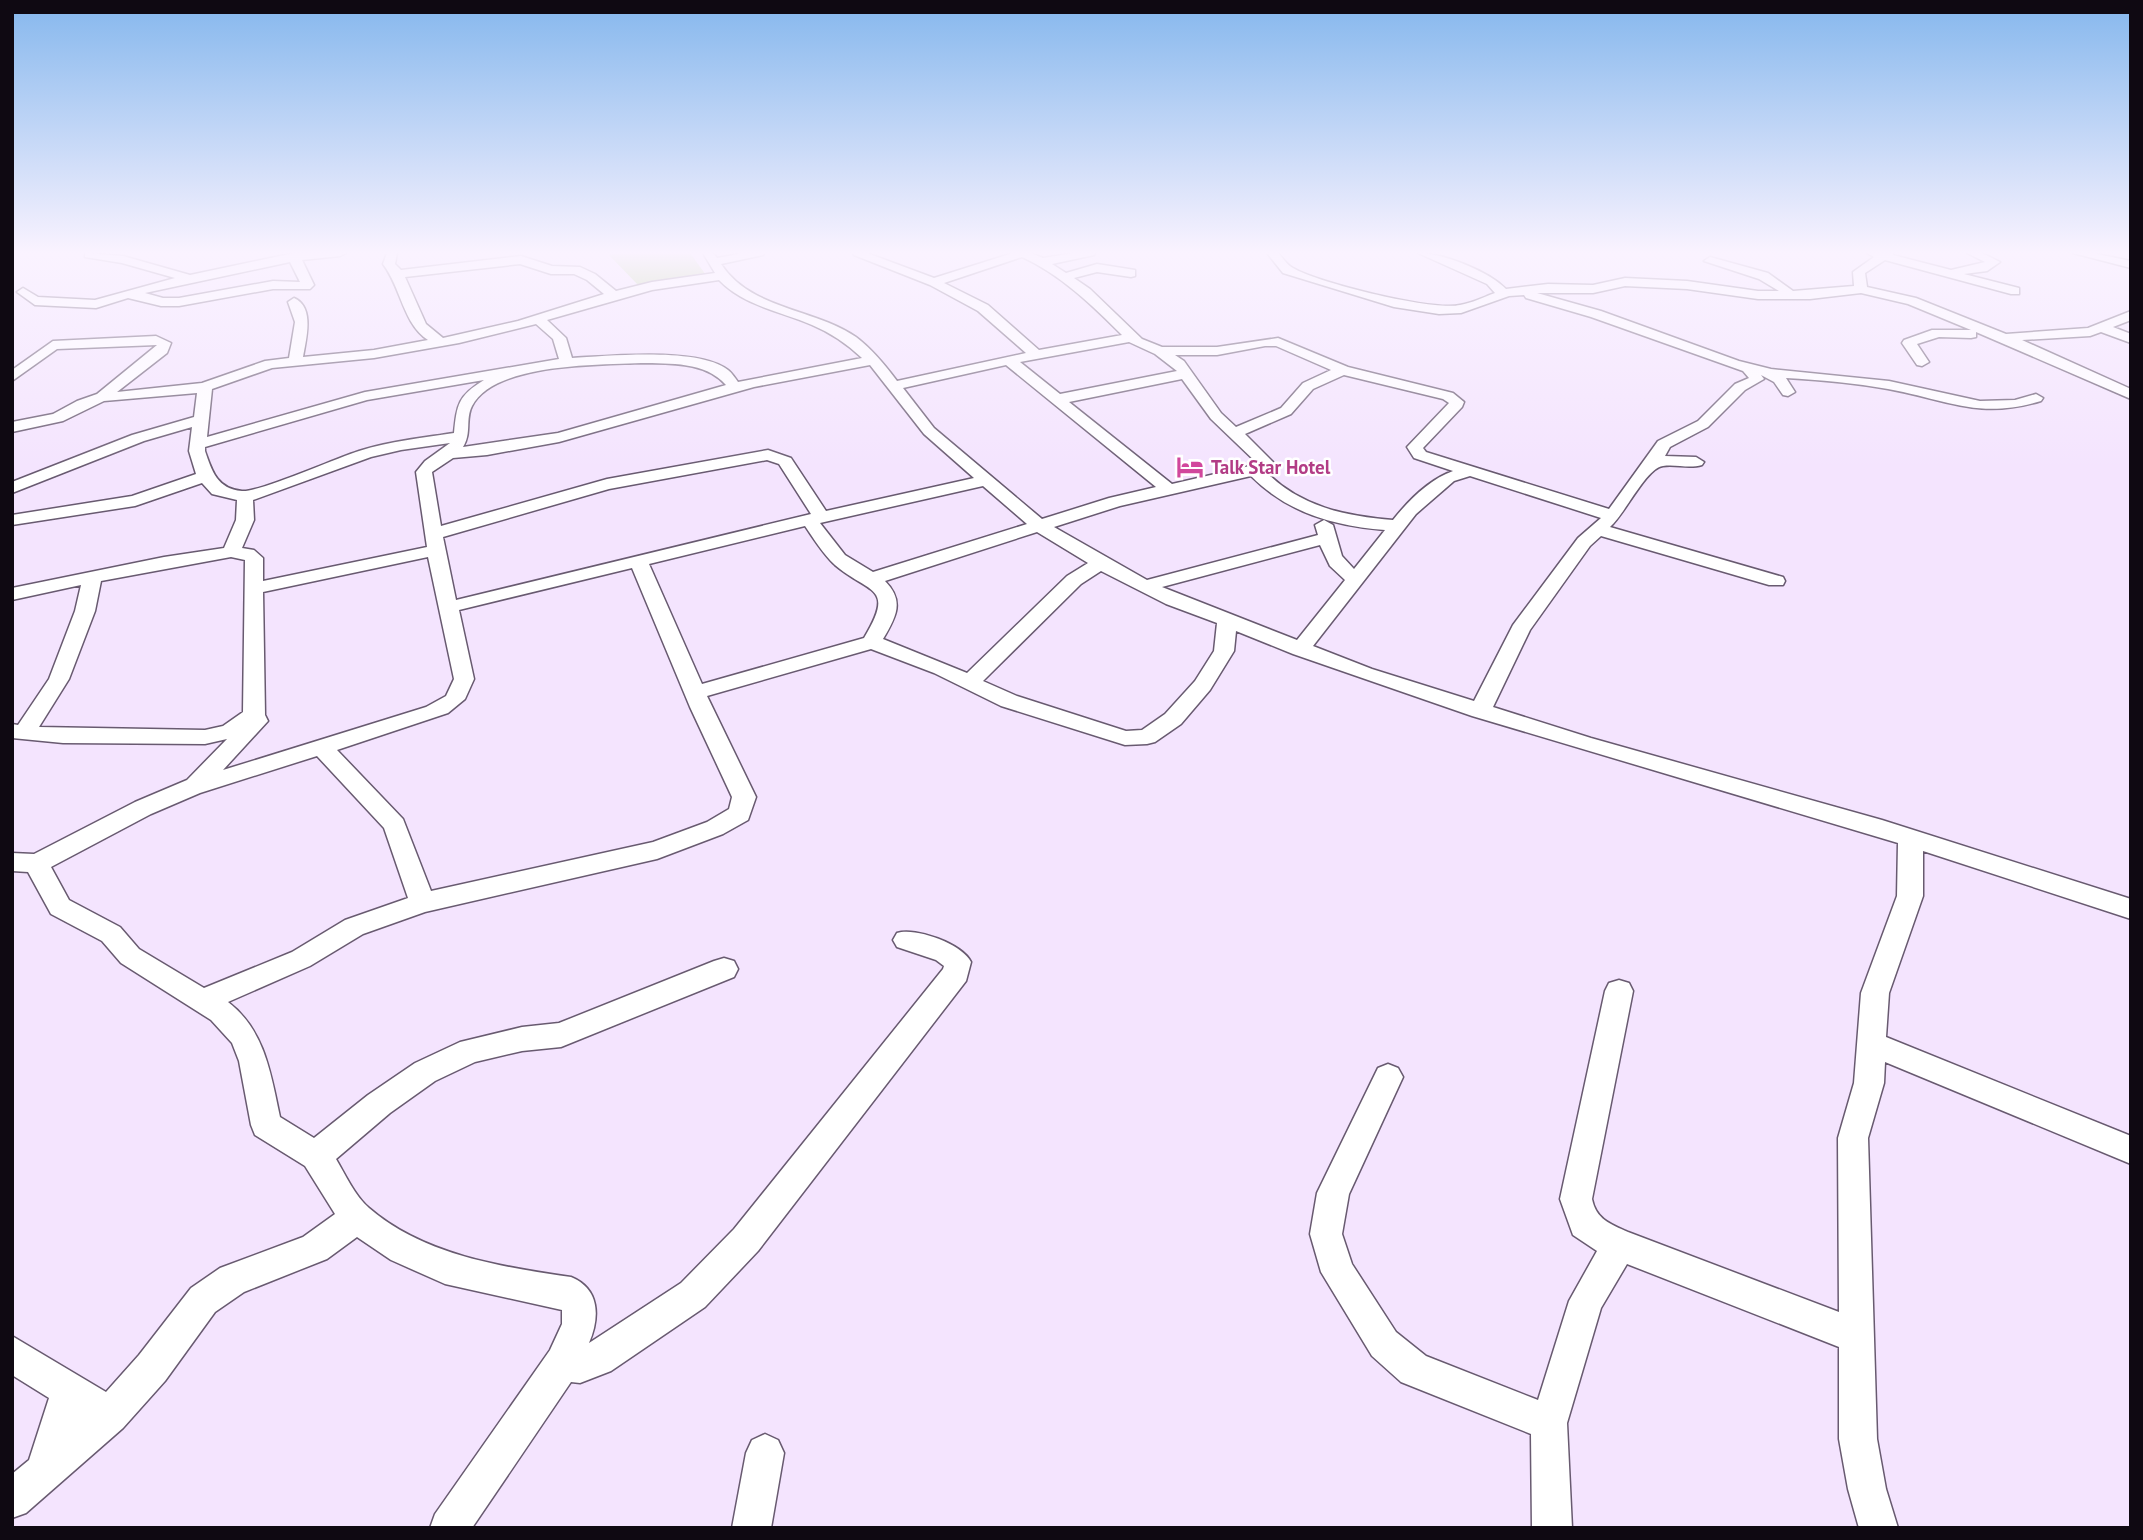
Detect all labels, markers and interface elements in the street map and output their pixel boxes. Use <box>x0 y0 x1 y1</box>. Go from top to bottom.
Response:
hotel icon: Talk Star Hotel <box>1175 452 1205 482</box>
place label: Talk Star Hotel <box>1211 455 1331 479</box>

